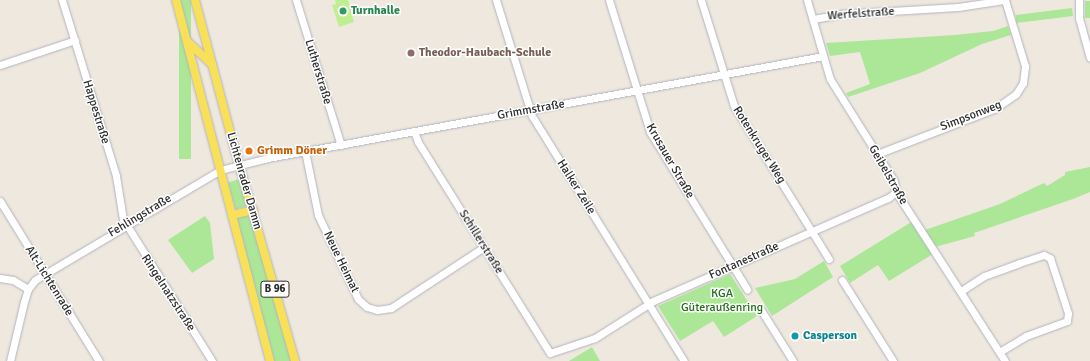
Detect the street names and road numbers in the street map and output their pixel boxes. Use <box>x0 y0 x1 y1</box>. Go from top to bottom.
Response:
street label: Werfelstraße <box>827 4 895 24</box>
street label: Lutherstraße <box>301 38 335 106</box>
street label: Happestraße <box>79 78 113 146</box>
street label: Grimmstraße <box>496 97 566 123</box>
street label: Simpsonweg <box>938 98 1004 134</box>
street label: Rotenkruger Weg <box>730 104 788 186</box>
street label: Krusauer Straße <box>643 121 697 201</box>
street label: Lichtenrader Damm <box>223 131 265 231</box>
street label: Geibelstraße <box>865 143 911 207</box>
street label: Halker Zeile <box>554 157 598 217</box>
street label: Fehlingstraße <box>106 191 174 241</box>
street label: Schillerstraße <box>456 207 506 277</box>
street label: Neue Heimat <box>320 229 362 295</box>
street label: Fontanestraße <box>707 239 781 283</box>
street label: Alt-Lichtenrade <box>22 243 76 319</box>
street label: Ringelnatzstraße <box>138 252 198 334</box>
road number: B 96 <box>260 280 290 298</box>

